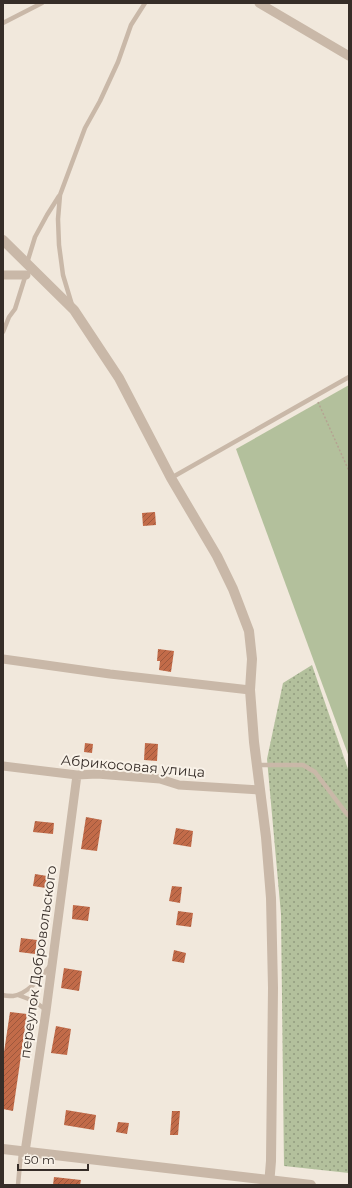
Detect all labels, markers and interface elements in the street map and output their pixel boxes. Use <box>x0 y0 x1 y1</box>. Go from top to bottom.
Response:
street label: Абрикосовая улица <box>60 751 206 781</box>
street label: переулок Добровольского <box>16 864 60 1060</box>
scale bar <box>18 1146 88 1172</box>
text: 50 m <box>24 1152 55 1167</box>

